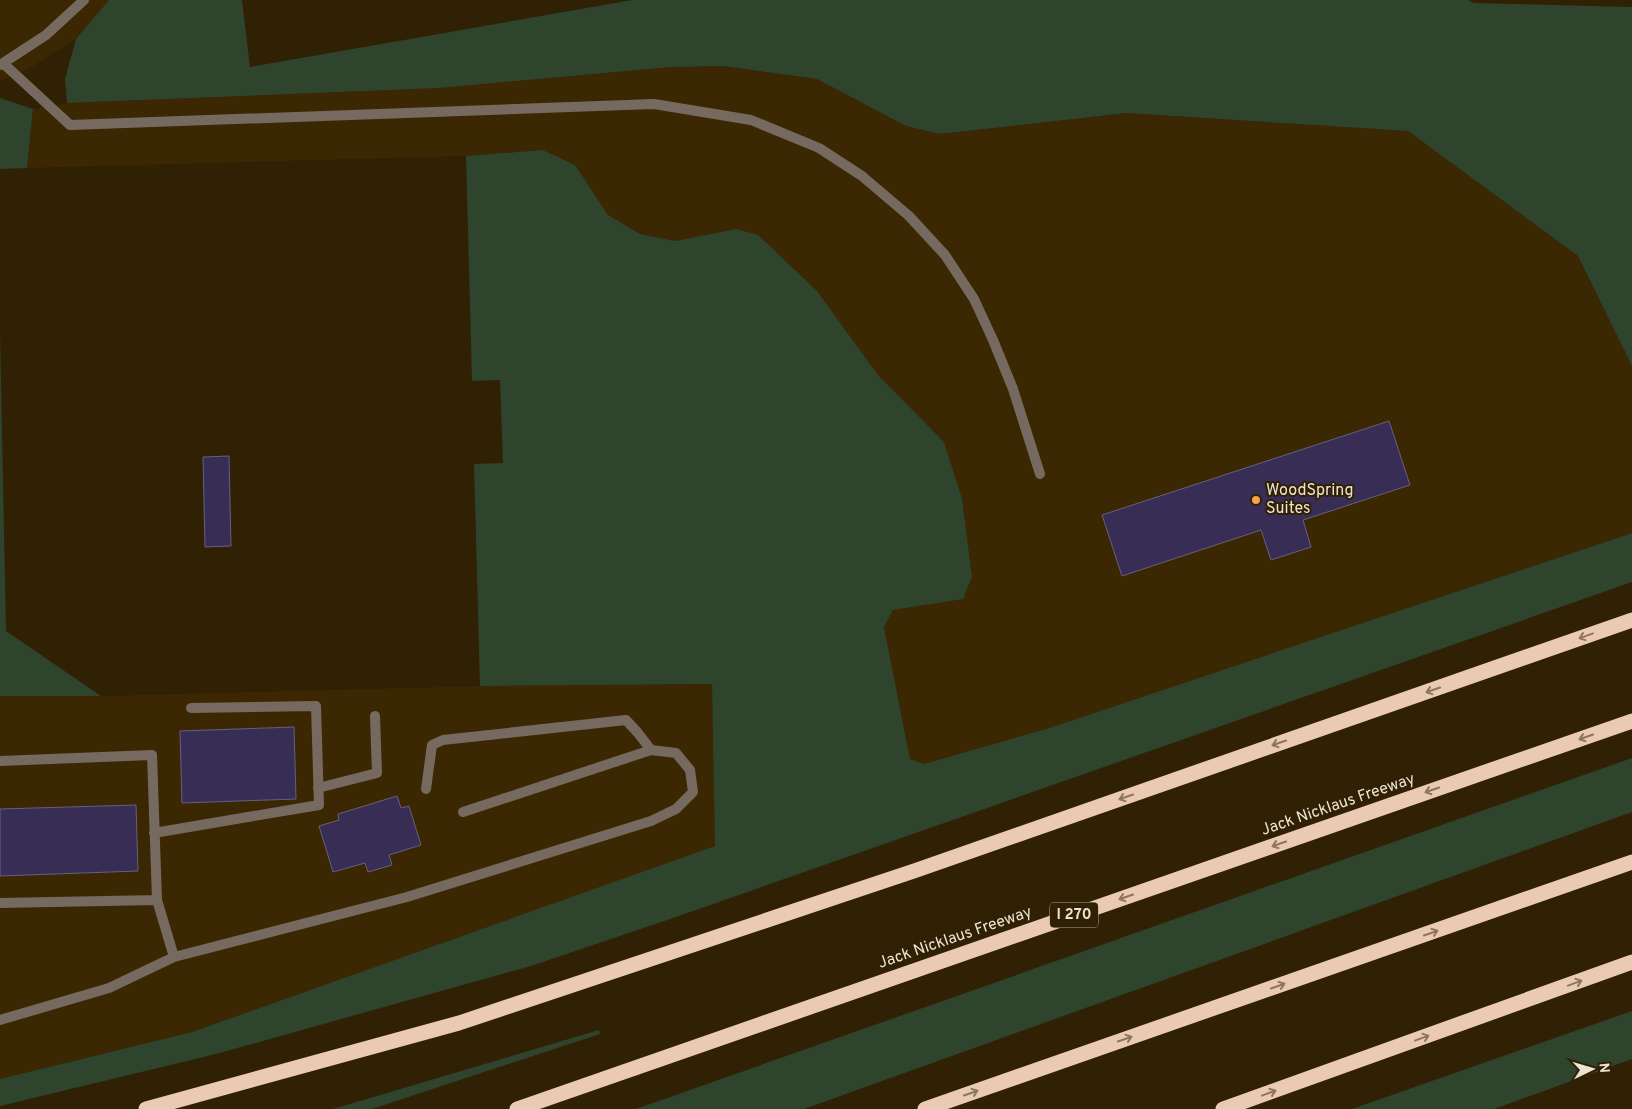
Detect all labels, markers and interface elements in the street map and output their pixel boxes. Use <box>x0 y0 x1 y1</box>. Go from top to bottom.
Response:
place label: WoodSpring Suites <box>1266 481 1354 519</box>
marker: WoodSpring Suites <box>1250 494 1262 506</box>
one-way arrow <box>1579 632 1594 641</box>
one-way arrow <box>1426 686 1441 695</box>
one-way arrow <box>1579 733 1594 742</box>
one-way arrow <box>1272 739 1288 749</box>
street label: Jack Nicklaus Freeway <box>1258 769 1418 841</box>
one-way arrow <box>1425 786 1441 796</box>
one-way arrow <box>1119 793 1134 802</box>
one-way arrow <box>1272 840 1287 849</box>
one-way arrow <box>1118 893 1134 902</box>
street label: Jack Nicklaus Freeway <box>875 902 1035 974</box>
road number: I 270 <box>1050 902 1098 928</box>
one-way arrow <box>1423 927 1439 937</box>
one-way arrow <box>1567 978 1582 987</box>
one-way arrow <box>1270 981 1285 990</box>
one-way arrow <box>1414 1033 1429 1042</box>
one-way arrow <box>1116 1034 1132 1044</box>
north arrow <box>1567 1044 1617 1094</box>
text: N <box>1595 1062 1612 1074</box>
one-way arrow <box>1261 1087 1277 1097</box>
one-way arrow <box>963 1088 978 1097</box>

